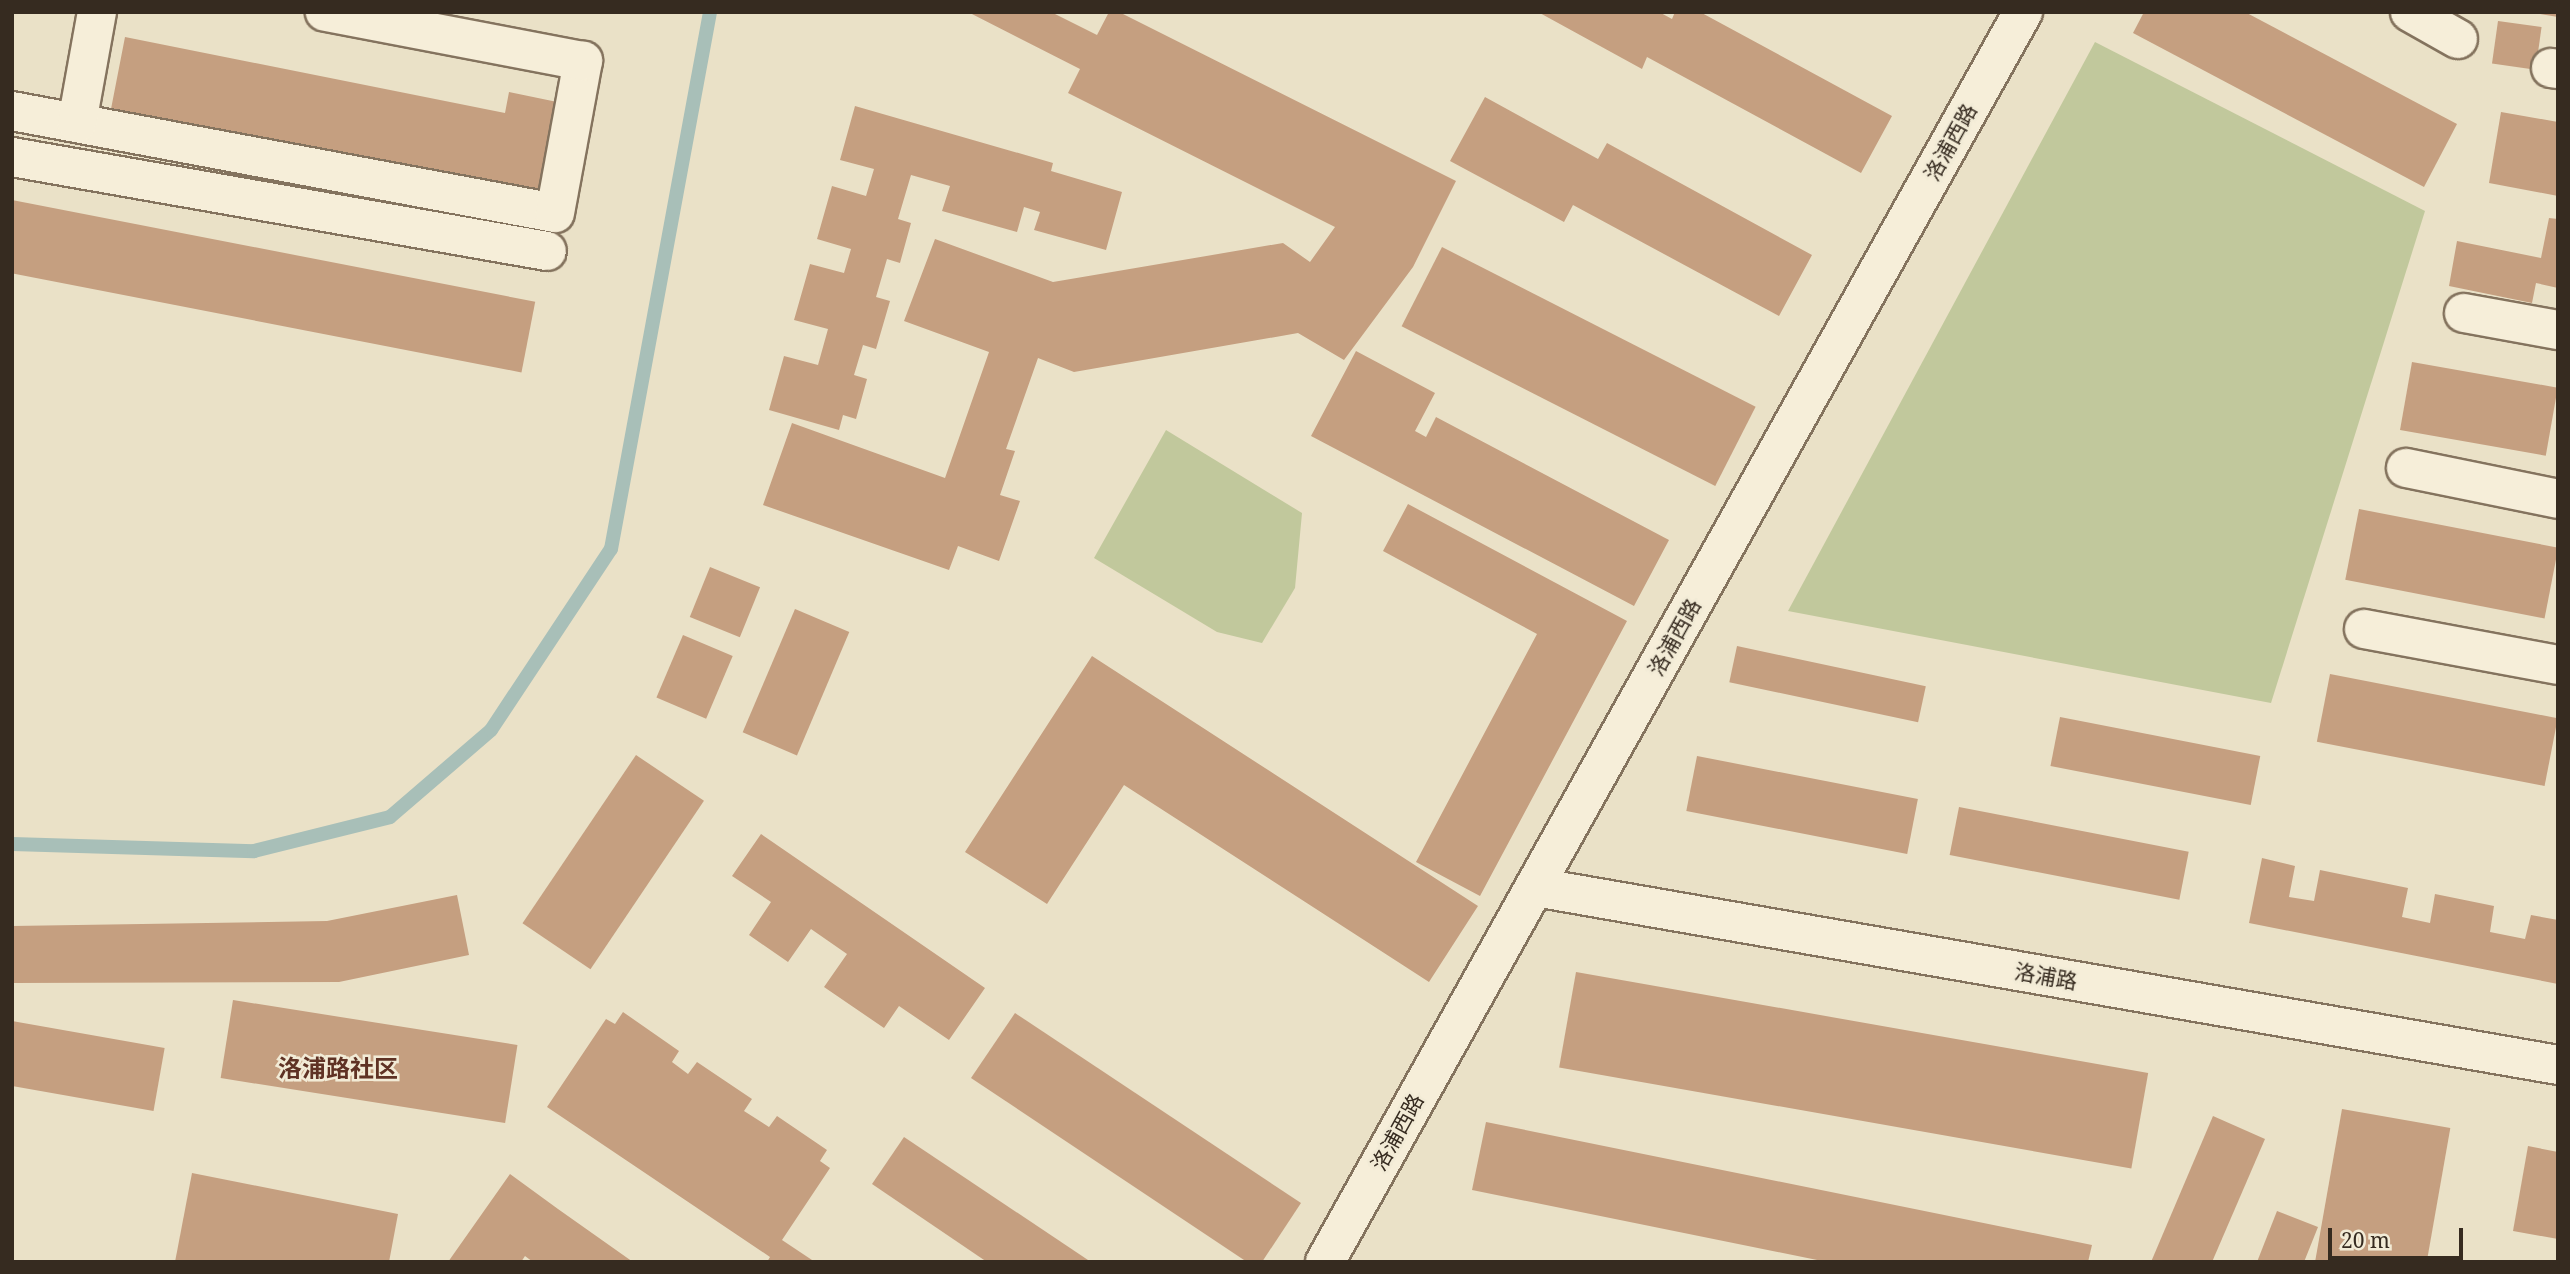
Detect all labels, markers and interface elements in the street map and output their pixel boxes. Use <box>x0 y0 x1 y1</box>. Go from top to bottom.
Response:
street label: 洛浦西路 <box>1919 99 1981 185</box>
street label: 洛浦西路 <box>1643 594 1705 680</box>
street label: 洛浦路 <box>2013 958 2079 994</box>
district label: 洛浦路社区 <box>278 1054 398 1082</box>
street label: 洛浦西路 <box>1366 1089 1428 1175</box>
scale bar <box>2332 1214 2467 1258</box>
text: 20 m <box>2341 1226 2390 1254</box>

